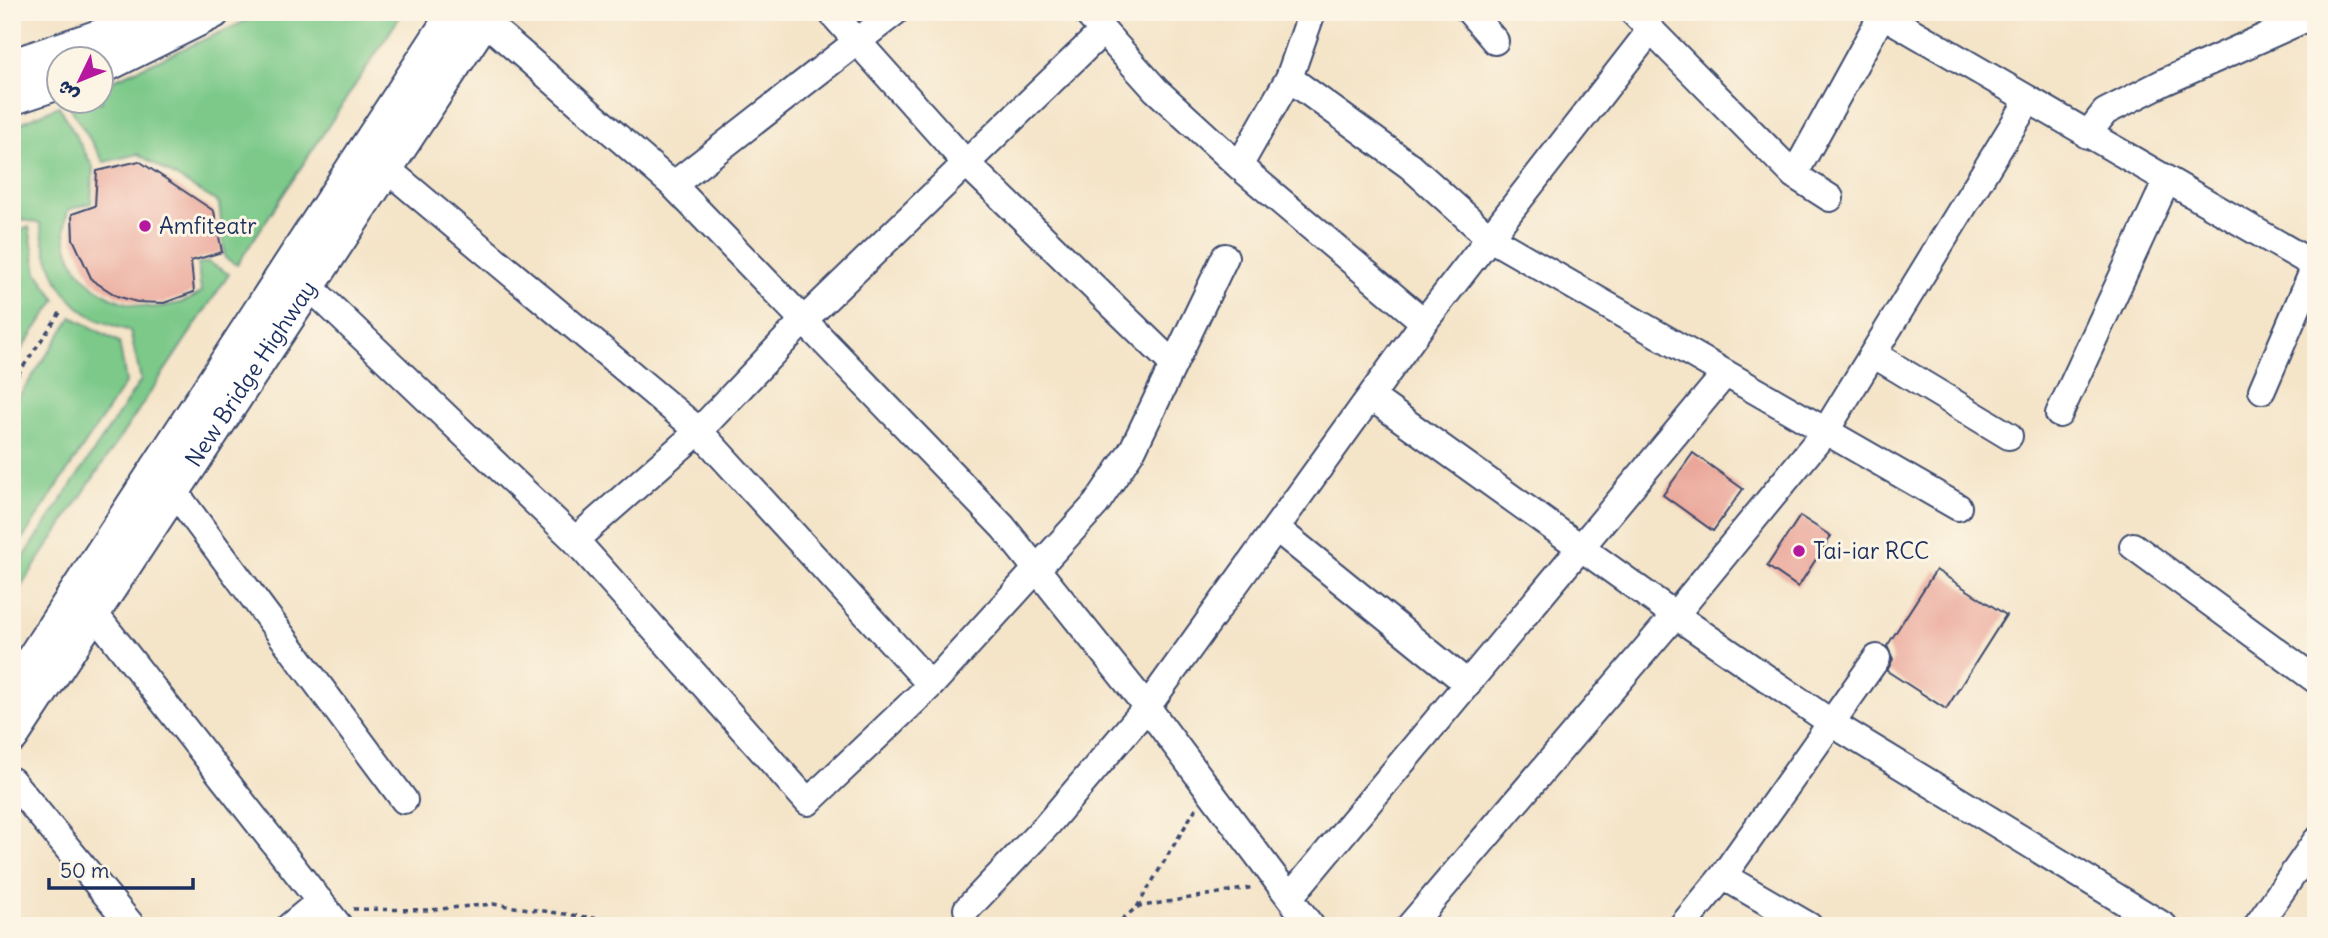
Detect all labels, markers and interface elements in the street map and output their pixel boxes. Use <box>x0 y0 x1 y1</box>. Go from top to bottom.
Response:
north arrow <box>46 46 116 116</box>
text: ش <box>52 76 83 107</box>
place label: Amfiteatr <box>159 211 257 240</box>
marker: Amfiteatr <box>137 218 153 234</box>
street label: New Bridge Highway <box>178 275 322 472</box>
place label: Tai-iar RCC <box>1813 536 1929 565</box>
marker: Tai-iar RCC <box>1791 543 1807 559</box>
scale bar <box>49 847 192 891</box>
text: 50 m <box>60 857 109 884</box>

